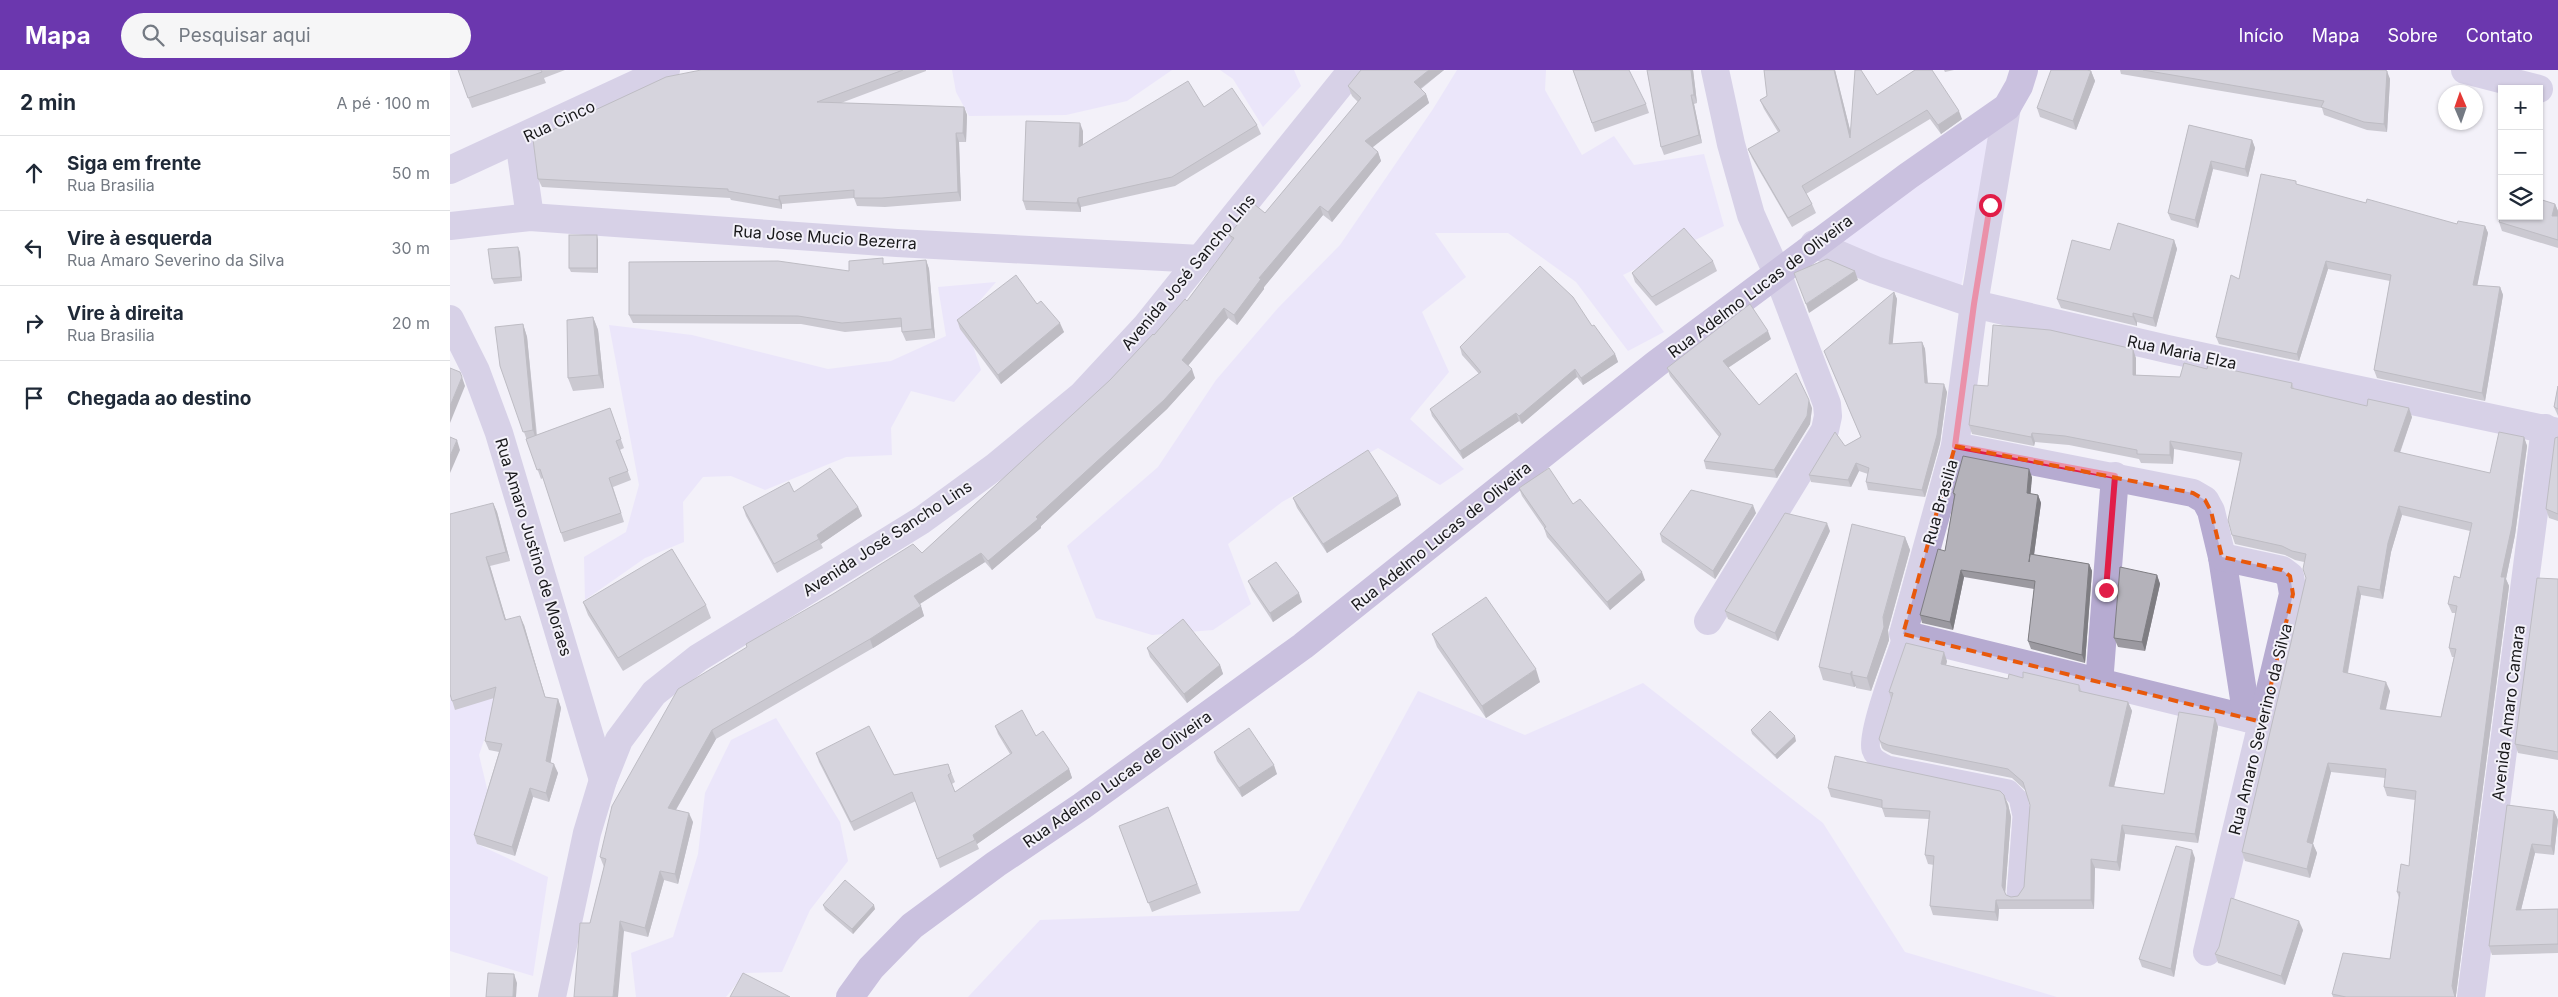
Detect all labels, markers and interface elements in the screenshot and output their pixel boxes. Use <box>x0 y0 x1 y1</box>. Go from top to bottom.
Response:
search box <box>121 13 471 58</box>
text: Mapa <box>25 21 91 50</box>
icon: search <box>139 21 167 49</box>
text: Pesquisar aqui <box>179 24 311 47</box>
text: Início <box>2239 25 2284 46</box>
text: Mapa <box>2312 25 2359 46</box>
text: Sobre <box>2387 25 2438 46</box>
text: Contato <box>2466 25 2533 46</box>
north arrow <box>2438 85 2483 130</box>
map controls <box>2498 85 2543 220</box>
button: + <box>2498 85 2543 130</box>
text: 2 min <box>20 90 76 115</box>
text: A pé · 100 m <box>337 93 430 113</box>
street label: Rua Cinco <box>520 96 598 146</box>
button: − <box>2498 130 2543 175</box>
text: Siga em frente <box>67 152 201 175</box>
icon: ahead <box>20 159 48 187</box>
text: 50 m <box>392 163 430 183</box>
text: Rua Brasilia <box>67 175 155 195</box>
button: layers <box>2498 175 2543 220</box>
street label: Avenida José Sancho Lins <box>1117 190 1259 354</box>
route start <box>1979 194 2002 217</box>
street label: Rua Adelmo Lucas de Oliveira <box>1664 210 1856 362</box>
street label: Rua Jose Mucio Bezerra <box>733 221 917 253</box>
text: Vire à esquerda <box>67 227 212 250</box>
icon: left <box>20 234 48 262</box>
text: 30 m <box>392 238 430 258</box>
text: Rua Amaro Severino da Silva <box>67 250 284 270</box>
text: Vire à direita <box>67 302 184 325</box>
icon: right <box>20 309 48 337</box>
text: 20 m <box>392 313 430 333</box>
text: Rua Brasilia <box>67 325 155 345</box>
street label: Rua Maria Elza <box>2125 331 2239 373</box>
icon: arrive <box>20 384 48 412</box>
text: Chegada ao destino <box>67 387 251 410</box>
street label: Rua Amaro Justino de Moraes <box>491 435 577 659</box>
street label: Rua Adelmo Lucas de Oliveira <box>1347 457 1535 615</box>
street label: Rua Brasilia <box>1918 457 1962 547</box>
street label: Avenida José Sancho Lins <box>799 476 975 600</box>
route end <box>2095 579 2118 602</box>
street label: Rua Amaro Severino da Silva <box>2224 621 2296 837</box>
street label: Avenida Amaro Camara <box>2487 624 2529 802</box>
street label: Rua Adelmo Lucas de Oliveira <box>1019 706 1215 852</box>

